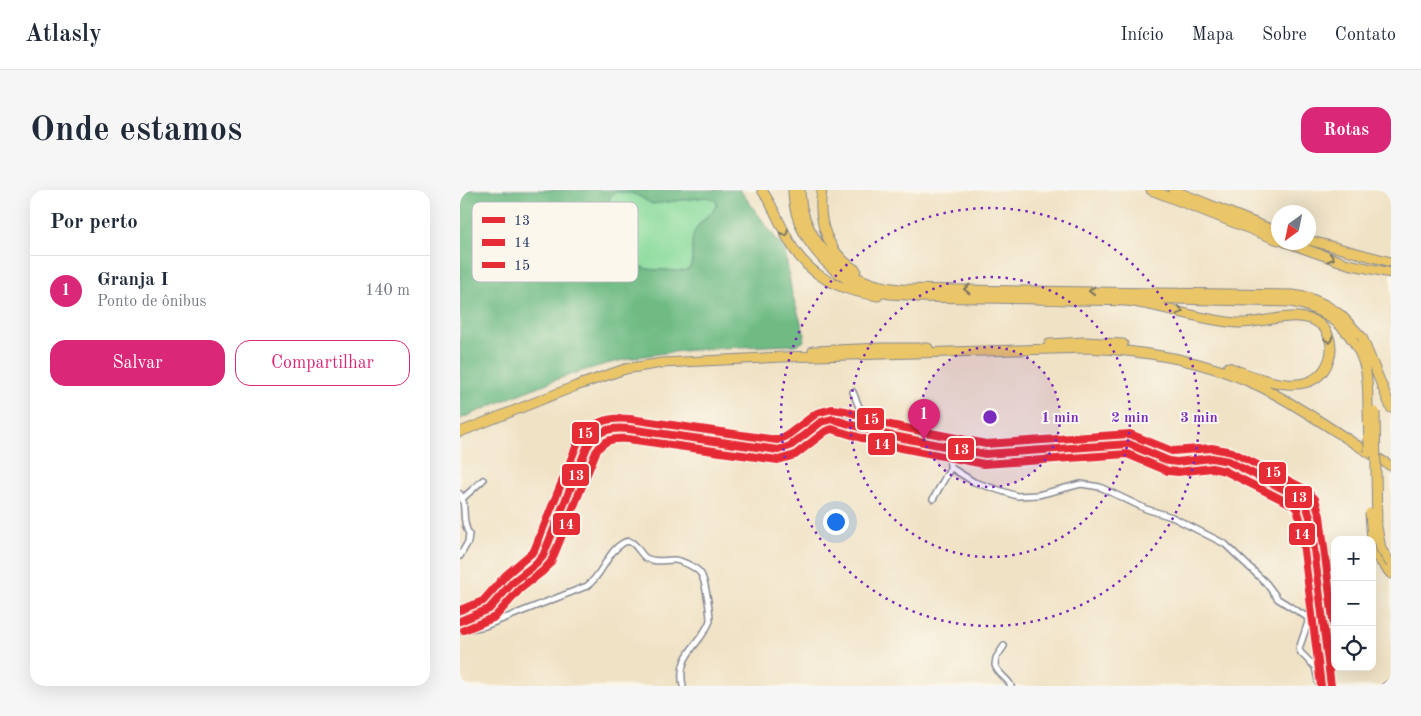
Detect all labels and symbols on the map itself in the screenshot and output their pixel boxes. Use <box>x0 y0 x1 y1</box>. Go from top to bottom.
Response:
legend <box>472 202 638 282</box>
north arrow <box>1271 205 1316 250</box>
text: 13 <box>514 214 530 228</box>
one-way arrow <box>779 228 789 237</box>
text: 14 <box>514 236 530 250</box>
one-way arrow <box>1327 252 1335 262</box>
text: 15 <box>514 259 530 273</box>
one-way arrow <box>962 284 970 295</box>
one-way arrow <box>1087 286 1095 296</box>
one-way arrow <box>1175 306 1183 316</box>
one-way arrow <box>1323 336 1333 344</box>
pin: 1 <box>908 399 940 440</box>
line badge: 15 <box>856 407 885 431</box>
centre of rings <box>981 408 999 426</box>
text: 1 min <box>1041 411 1079 426</box>
text: 2 min <box>1111 411 1149 426</box>
text: 3 min <box>1180 411 1218 426</box>
text: 15 <box>863 413 879 427</box>
line badge: 15 <box>571 421 600 445</box>
text: 15 <box>577 427 593 441</box>
line badge: 14 <box>867 432 896 456</box>
line badge: 13 <box>947 437 975 461</box>
text: 14 <box>874 438 890 452</box>
text: 13 <box>953 443 969 457</box>
line badge: 15 <box>1258 461 1287 485</box>
line badge: 13 <box>561 463 590 487</box>
text: 15 <box>1265 466 1281 480</box>
text: 13 <box>568 469 584 483</box>
line badge: 13 <box>1284 485 1313 509</box>
text: 13 <box>1291 491 1307 505</box>
your location <box>823 509 849 535</box>
line badge: 14 <box>552 512 581 536</box>
text: 14 <box>558 518 574 532</box>
line badge: 14 <box>1288 522 1316 546</box>
text: 14 <box>1294 528 1310 542</box>

